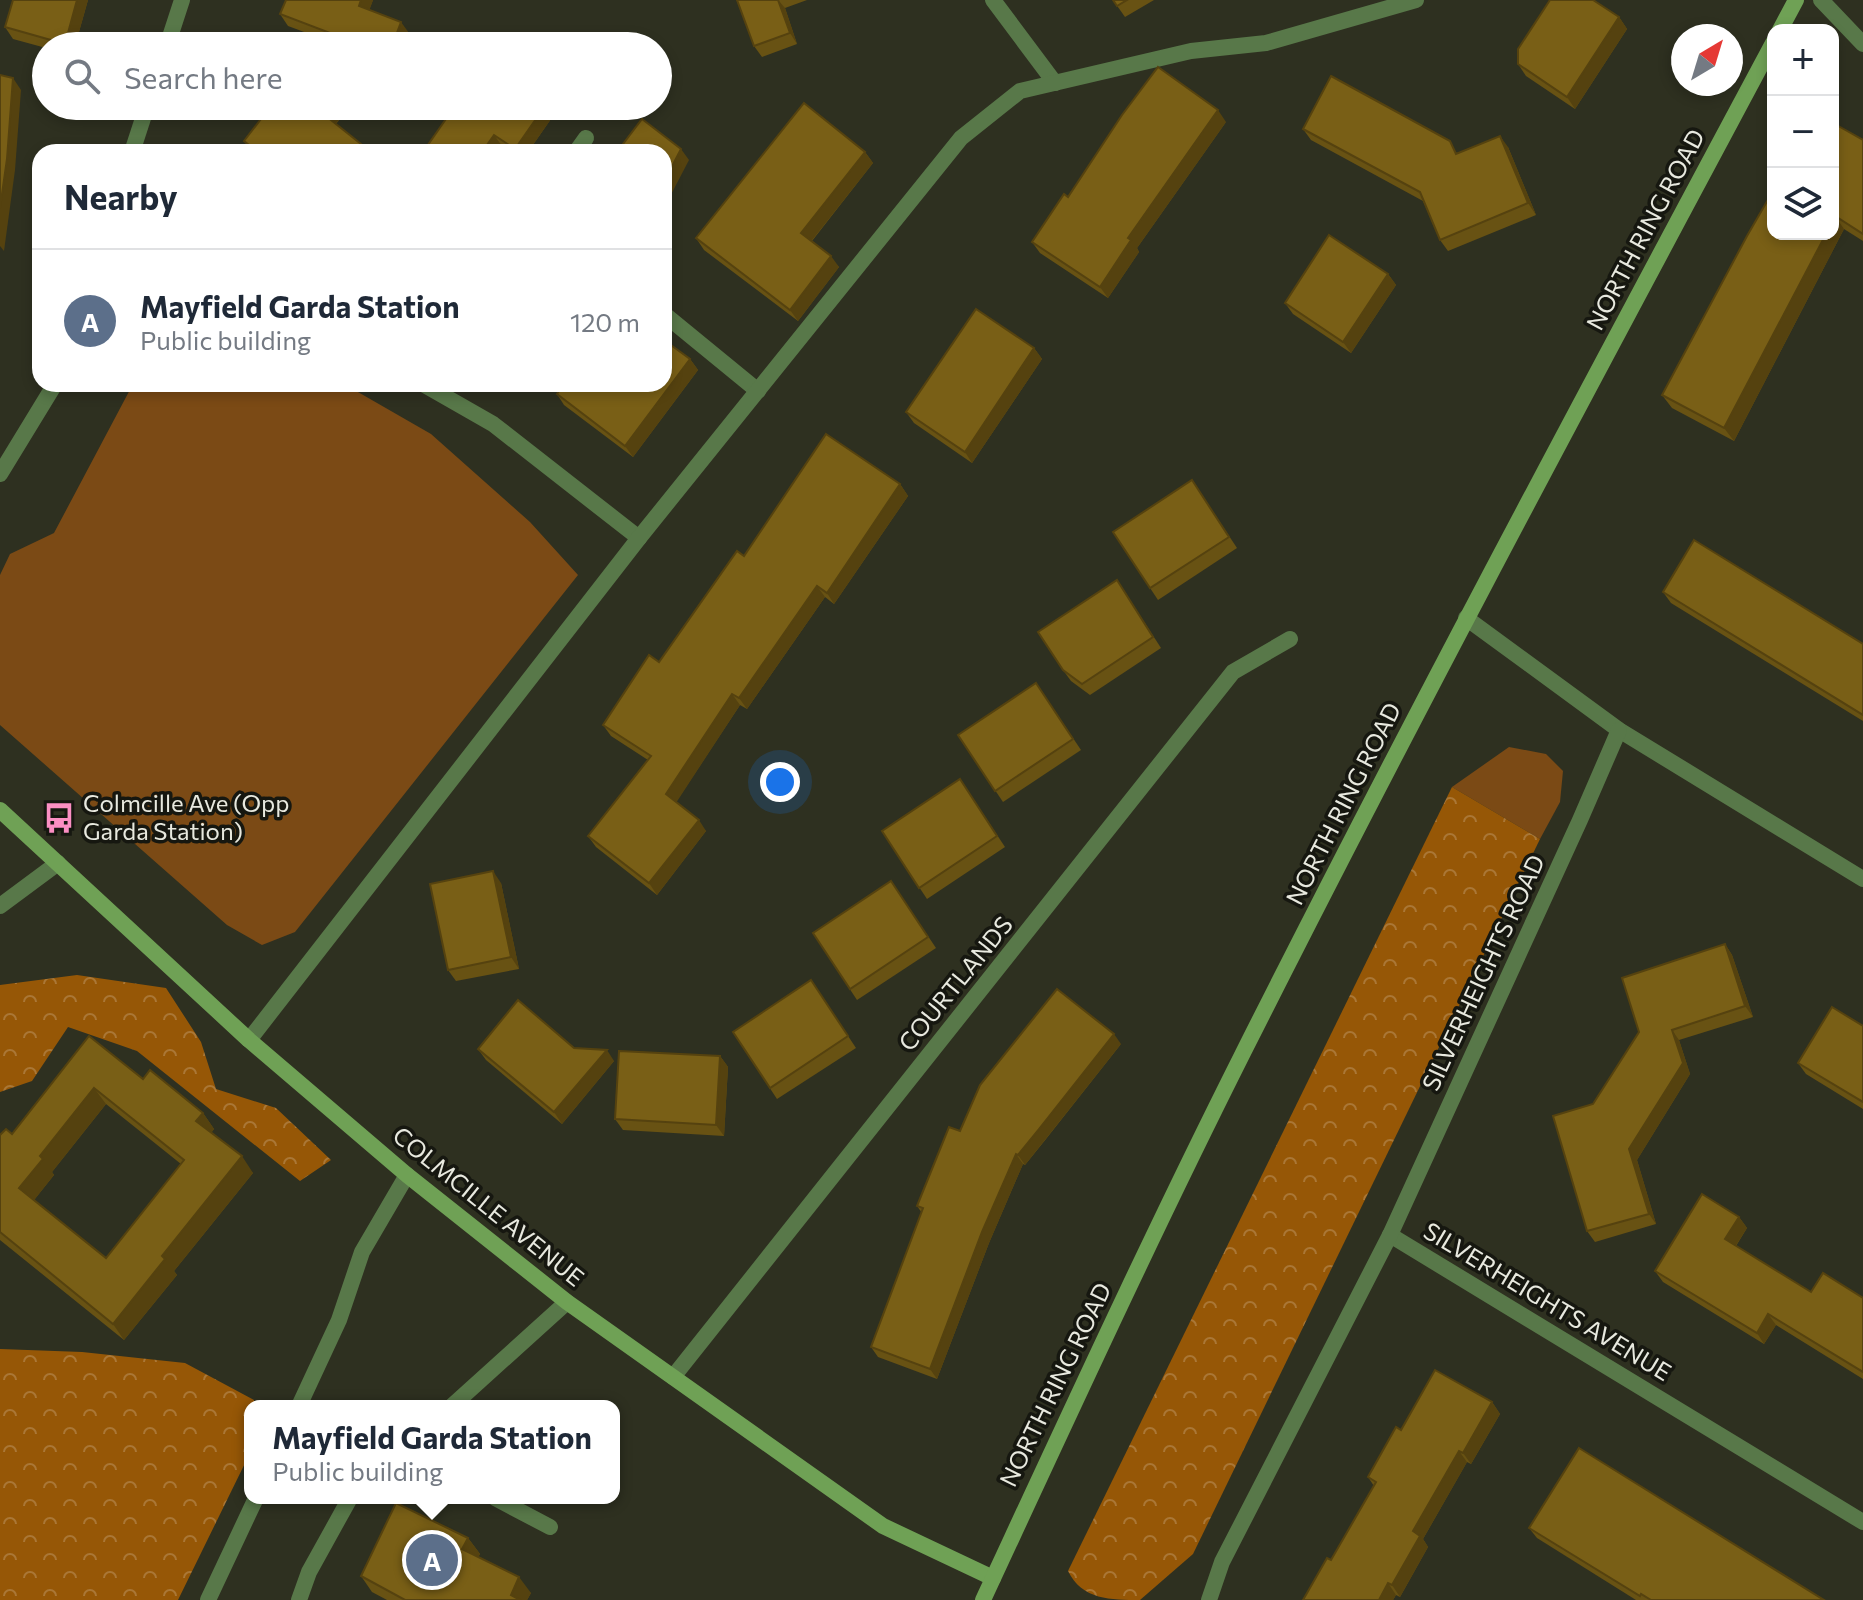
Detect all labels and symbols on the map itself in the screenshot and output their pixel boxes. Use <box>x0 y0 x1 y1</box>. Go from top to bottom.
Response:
north arrow <box>1671 24 1743 96</box>
street label: NORTH RING ROAD <box>1579 124 1710 335</box>
street label: NORTH RING ROAD <box>1279 697 1406 909</box>
your location <box>760 762 800 802</box>
place label: Colmcille Ave (Opp Garda Station) <box>83 788 289 845</box>
bus stop icon: Colmcille Ave (Opp Garda Station) <box>42 801 76 835</box>
street label: SILVERHEIGHTS ROAD <box>1415 850 1550 1095</box>
street label: COURTLANDS <box>892 910 1018 1056</box>
street label: COLMCILLE AVENUE <box>388 1120 590 1292</box>
street label: SILVERHEIGHTS AVENUE <box>1419 1215 1677 1386</box>
street label: NORTH RING ROAD <box>993 1278 1117 1491</box>
pin: A <box>406 1530 458 1590</box>

